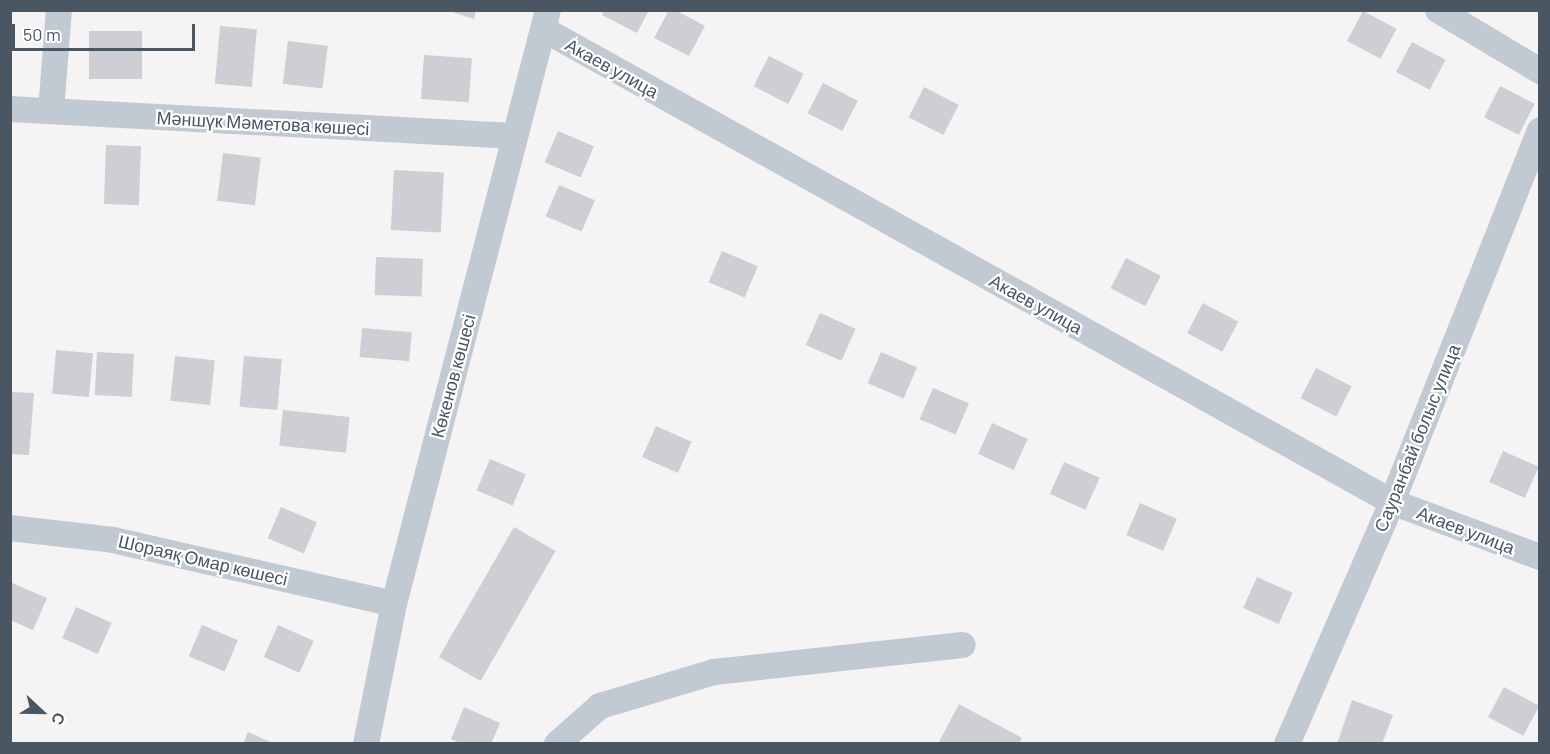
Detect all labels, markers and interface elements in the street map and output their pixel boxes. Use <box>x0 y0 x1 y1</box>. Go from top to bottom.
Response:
scale bar <box>15 12 198 50</box>
text: 50 m <box>23 23 61 45</box>
street label: Акаев улица <box>562 34 662 102</box>
street label: Мәншүк Мәметова көшесі <box>156 107 370 139</box>
street label: Акаев улица <box>986 270 1086 338</box>
street label: Көкенов көшесі <box>426 312 480 440</box>
street label: Сауранбай болыс улица <box>1369 341 1465 535</box>
street label: Акаев улица <box>1414 501 1518 559</box>
street label: Шораяқ Омар көшесі <box>116 530 290 590</box>
north arrow <box>12 682 72 742</box>
text: С <box>48 710 70 728</box>

